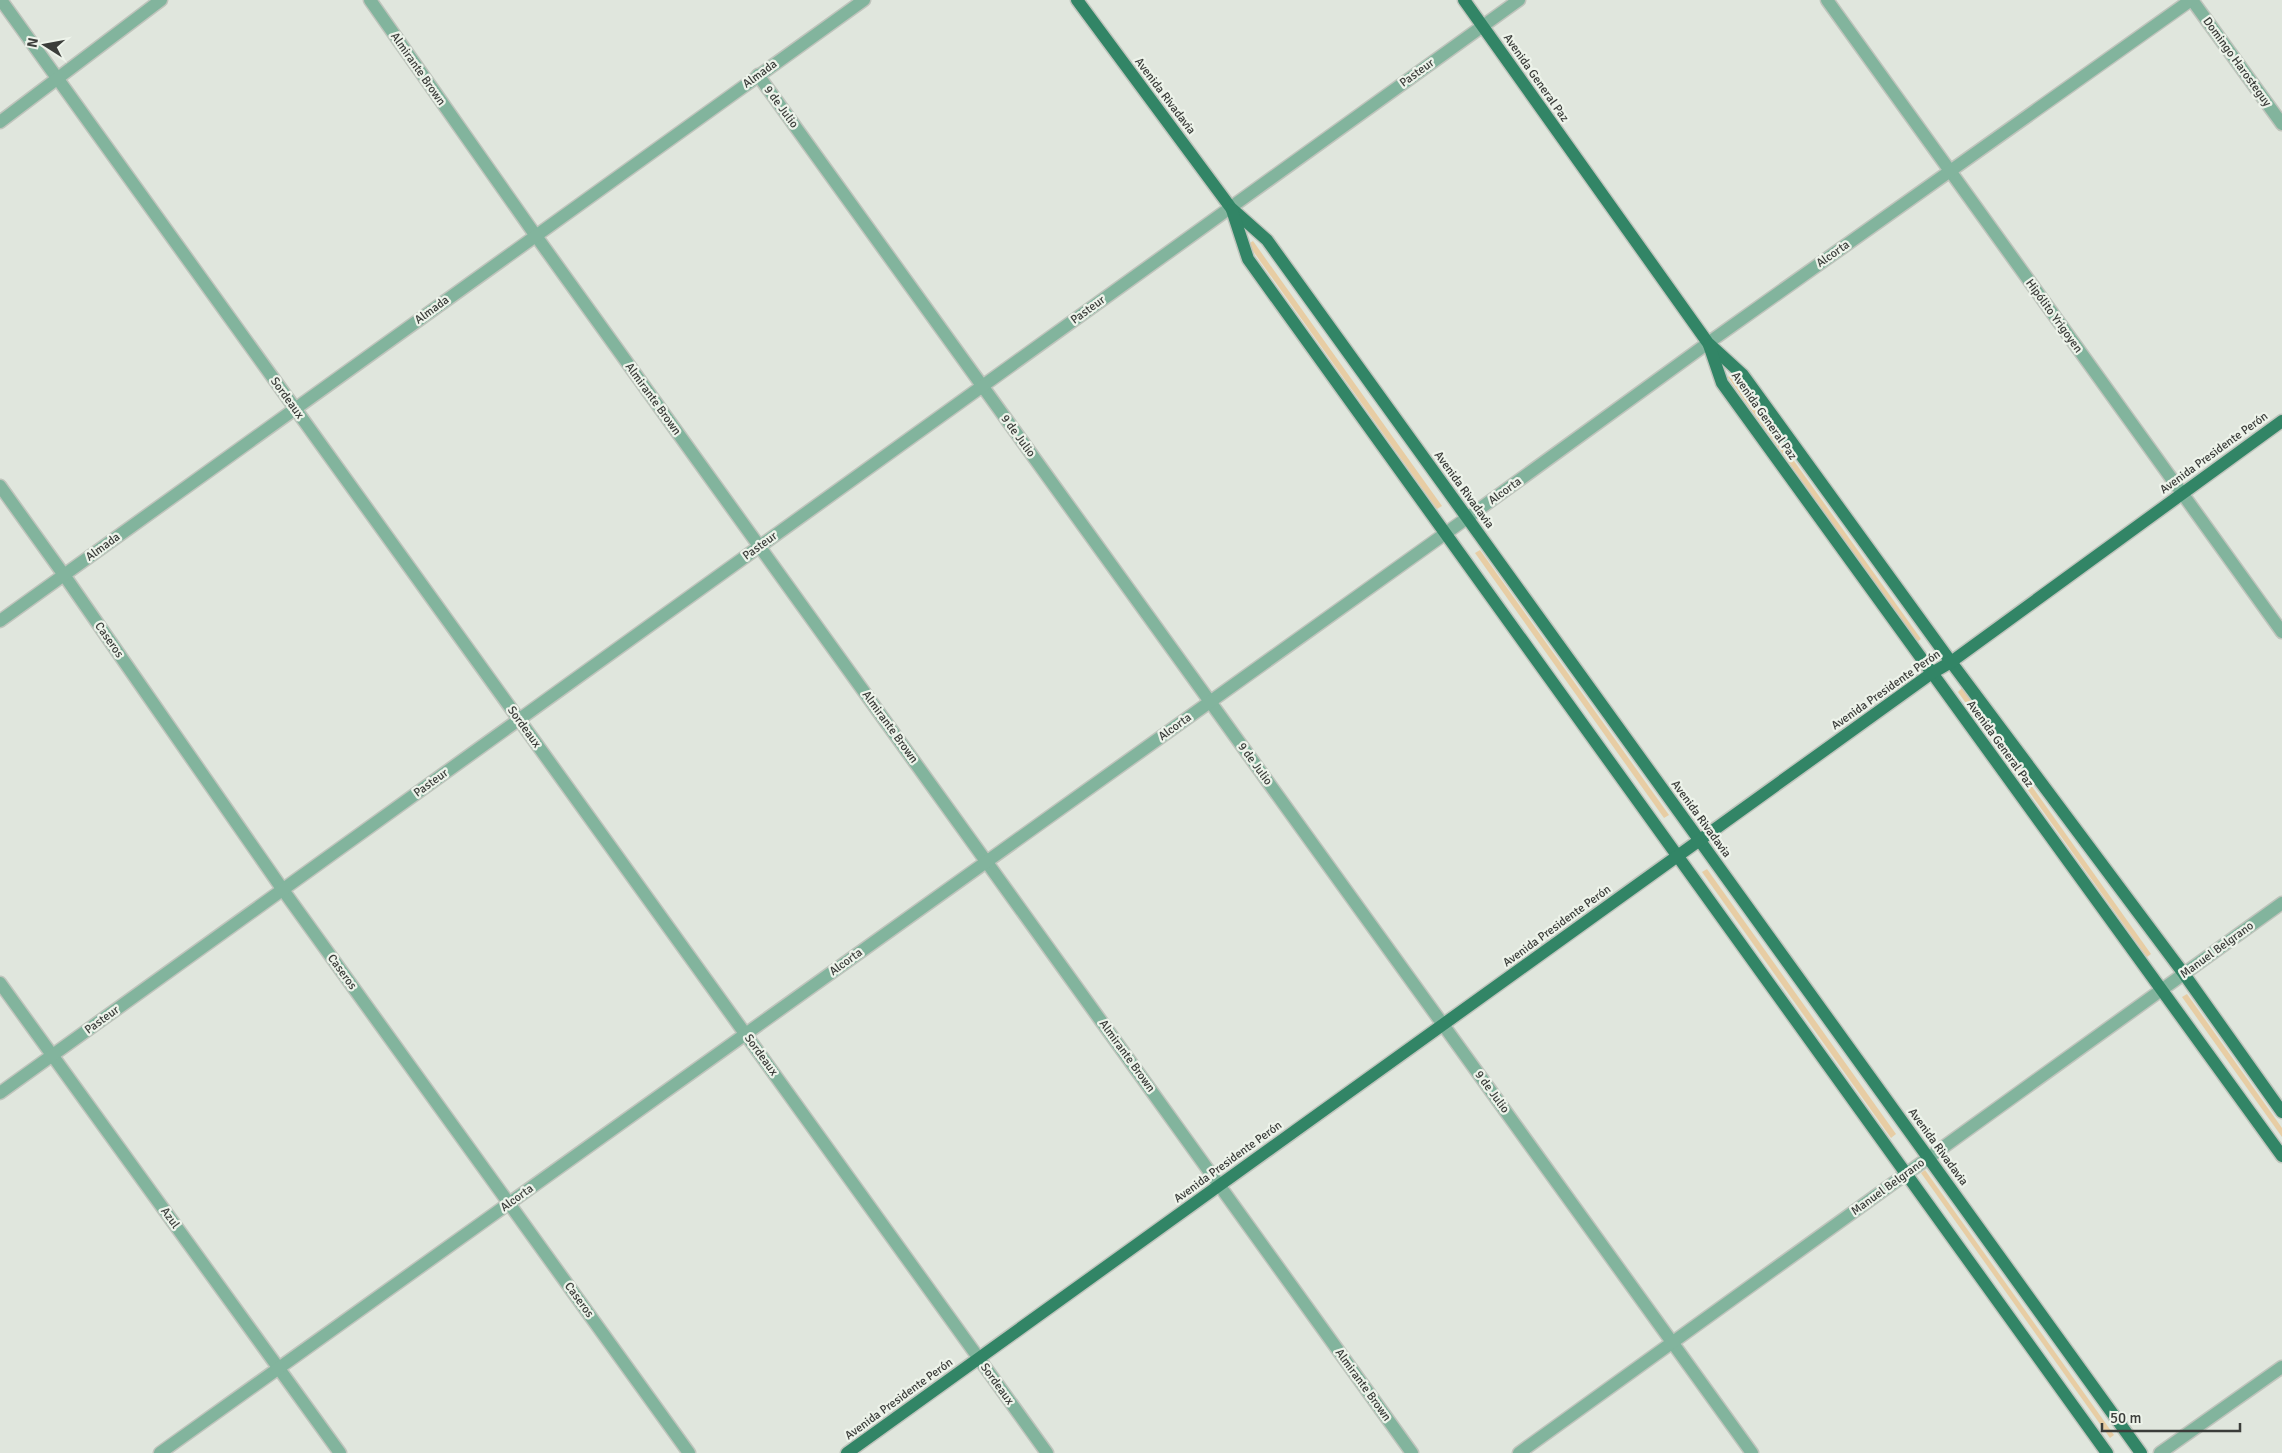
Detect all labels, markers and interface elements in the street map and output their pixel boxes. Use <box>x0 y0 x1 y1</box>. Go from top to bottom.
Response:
street label: Domingo Harosteguy <box>2199 14 2275 110</box>
north arrow <box>20 20 70 70</box>
street label: Almirante Brown <box>387 30 449 108</box>
street label: Avenida General Paz <box>1500 31 1572 125</box>
text: N <box>23 36 42 49</box>
street label: Avenida Rivadavia <box>1131 55 1199 137</box>
street label: Pasteur <box>1397 55 1438 91</box>
street label: Almada <box>740 57 780 91</box>
street label: 9 de Julio <box>761 83 801 131</box>
street label: Alcorta <box>1813 237 1853 271</box>
street label: Hipólito Yrigoyen <box>2022 276 2086 356</box>
street label: Pasteur <box>1068 292 1109 328</box>
street label: Almada <box>412 293 452 327</box>
street label: Almirante Brown <box>622 360 684 438</box>
street label: Avenida General Paz <box>1728 369 1800 463</box>
street label: Sordeaux <box>267 374 307 422</box>
street label: Avenida Presidente Perón <box>2157 409 2271 497</box>
street label: 9 de Julio <box>998 412 1038 460</box>
street label: Avenida Rivadavia <box>1431 448 1497 532</box>
street label: Alcorta <box>1485 474 1525 508</box>
street label: Pasteur <box>740 528 781 564</box>
street label: Almada <box>83 530 123 564</box>
street label: Caseros <box>91 619 127 661</box>
street label: Avenida Presidente Perón <box>1829 647 1943 733</box>
street label: Almirante Brown <box>859 688 921 766</box>
street label: Avenida General Paz <box>1963 697 2037 791</box>
street label: Sordeaux <box>504 703 544 751</box>
street label: Alcorta <box>1155 710 1195 744</box>
street label: 9 de Julio <box>1235 740 1275 788</box>
street label: Pasteur <box>411 765 452 801</box>
street label: Avenida Rivadavia <box>1668 777 1734 861</box>
street label: Avenida Presidente Perón <box>1500 882 1614 970</box>
street label: Manuel Belgrano <box>2177 918 2257 982</box>
street label: Alcorta <box>826 945 866 979</box>
street label: Caseros <box>324 951 360 993</box>
street label: Pasteur <box>82 1002 123 1038</box>
street label: Almirante Brown <box>1096 1017 1158 1095</box>
street label: Sordeaux <box>741 1031 781 1079</box>
street label: 9 de Julio <box>1472 1068 1512 1116</box>
street label: Avenida Rivadavia <box>1905 1105 1971 1189</box>
street label: Avenida Presidente Perón <box>1171 1118 1285 1206</box>
street label: Manuel Belgrano <box>1848 1155 1928 1219</box>
street label: Alcorta <box>497 1181 537 1215</box>
street label: Azul <box>157 1204 183 1232</box>
street label: Caseros <box>561 1279 597 1321</box>
street label: Almirante Brown <box>1332 1346 1394 1424</box>
street label: Avenida Presidente Perón <box>842 1355 956 1443</box>
street label: Sordeaux <box>977 1360 1017 1408</box>
scale bar <box>2102 1400 2240 1432</box>
text: 50 m <box>2110 1409 2141 1427</box>

